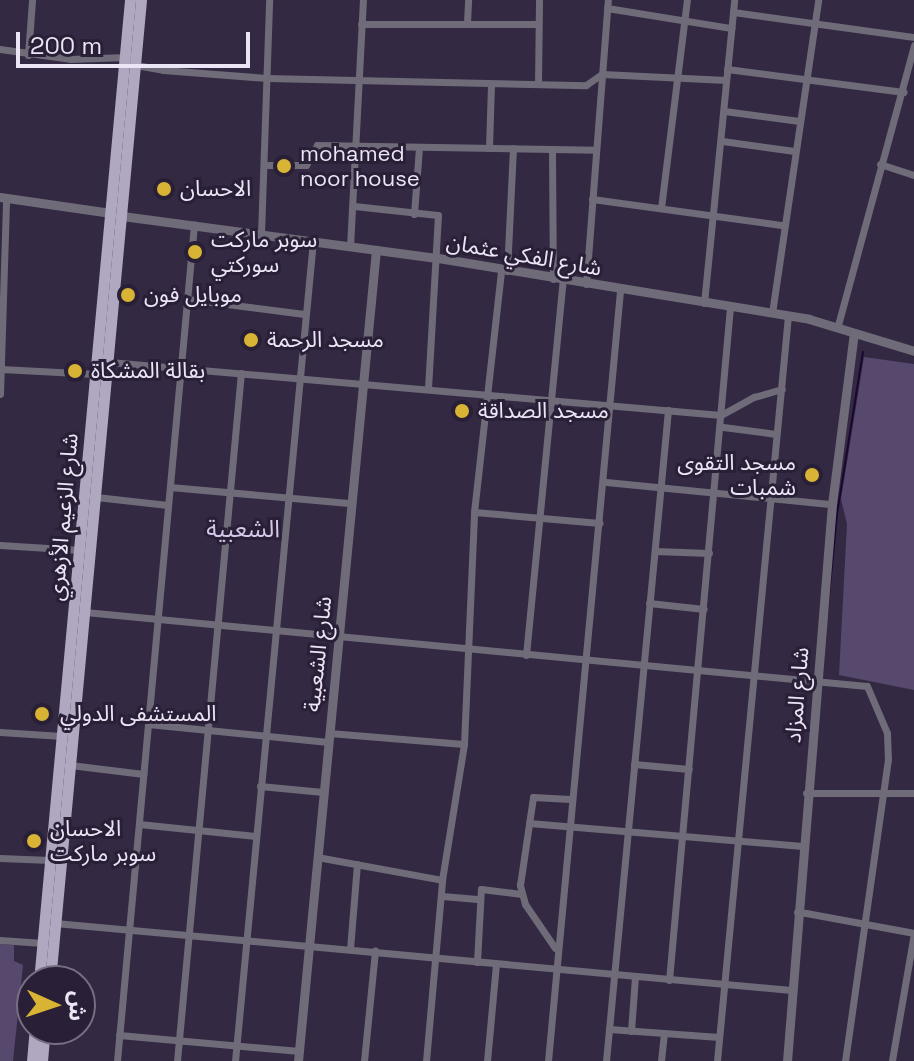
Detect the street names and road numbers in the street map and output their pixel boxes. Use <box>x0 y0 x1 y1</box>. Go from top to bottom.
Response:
street label: شارع الفكي عثمان <box>444 228 604 282</box>
street label: شارع الزعيم الأزهري <box>43 432 83 602</box>
street label: شارع الشعبية <box>299 595 337 713</box>
street label: شارع المزاد <box>780 646 814 744</box>

